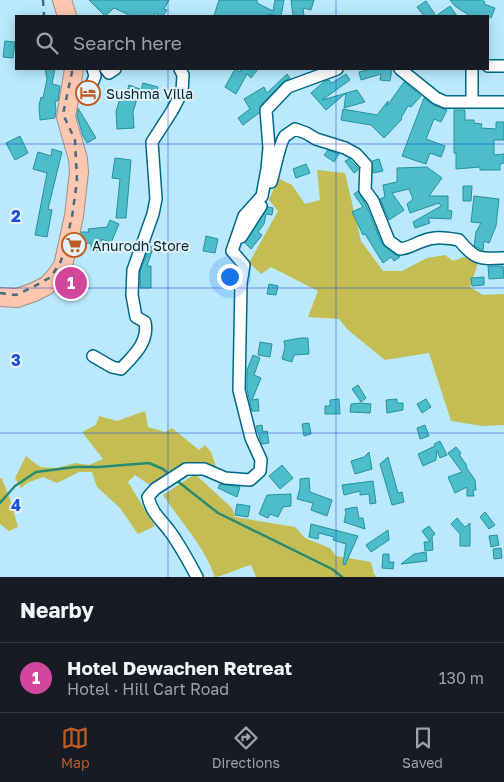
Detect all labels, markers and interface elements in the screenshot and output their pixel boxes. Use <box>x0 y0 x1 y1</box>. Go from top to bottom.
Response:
search box <box>15 15 489 70</box>
icon: search <box>33 29 61 57</box>
text: Search here <box>73 31 182 54</box>
hotel icon: Sushma Villa <box>75 80 101 106</box>
place label: Sushma Villa <box>106 85 193 102</box>
text: 2 <box>11 206 21 226</box>
supermarket icon: Anurodh Store <box>61 232 87 258</box>
place label: Anurodh Store <box>92 237 189 254</box>
pin: 1 <box>55 264 87 302</box>
your location <box>217 264 243 290</box>
text: 3 <box>11 350 21 370</box>
text: 4 <box>11 495 21 515</box>
text: Nearby <box>20 597 94 623</box>
text: Hotel Dewachen Retreat <box>67 656 292 679</box>
text: 1 <box>32 668 40 688</box>
text: 130 m <box>439 668 484 688</box>
text: Hotel · Hill Cart Road <box>67 679 229 699</box>
tab: Map <box>61 724 90 771</box>
tab: Directions <box>212 724 280 771</box>
tab: Saved <box>402 724 443 771</box>

